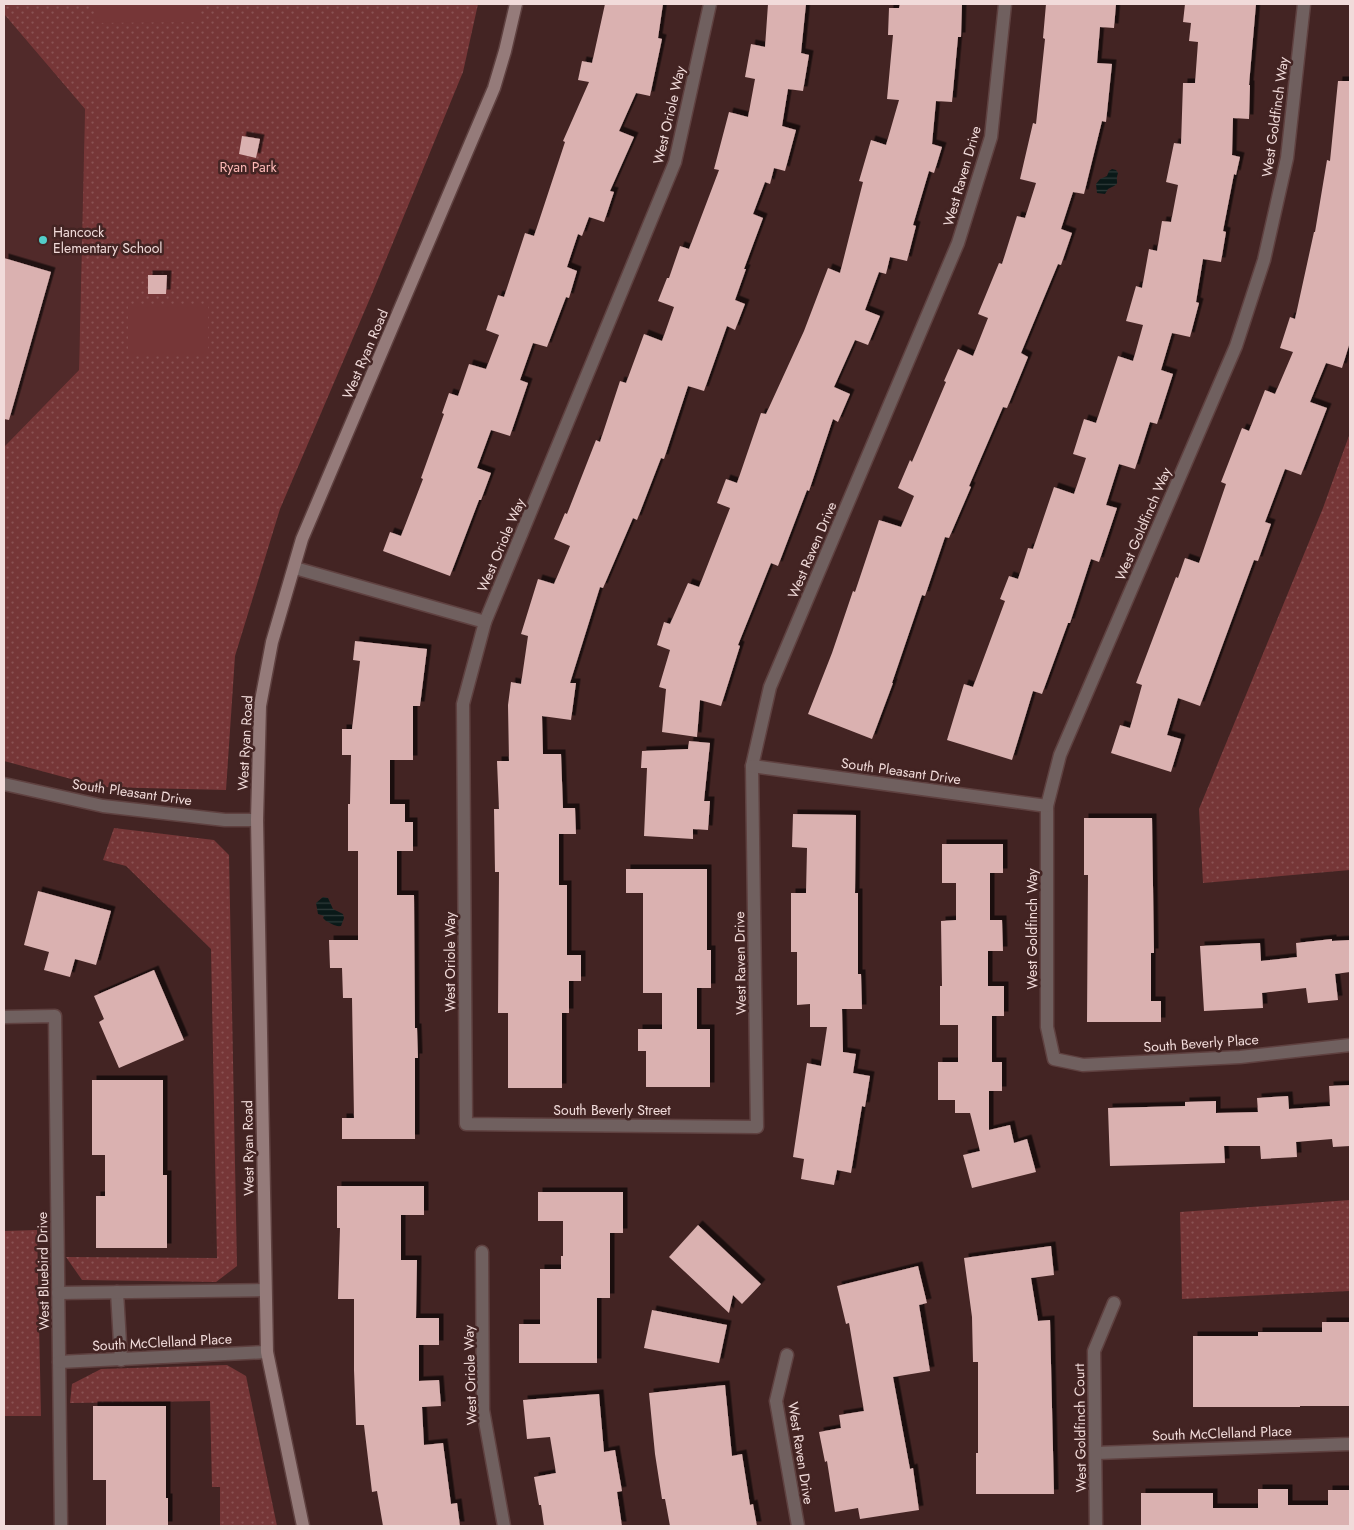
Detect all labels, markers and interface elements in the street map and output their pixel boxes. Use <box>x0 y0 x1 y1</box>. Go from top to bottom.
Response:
street label: West Goldfinch Way <box>1257 55 1293 178</box>
street label: West Oriole Way <box>648 63 690 166</box>
street label: West Raven Drive <box>938 123 986 229</box>
park label: Ryan Park <box>219 157 277 177</box>
place label: Hancock Elementary School <box>53 222 163 258</box>
marker: Hancock Elementary School <box>37 234 49 246</box>
street label: West Ryan Road <box>337 306 393 402</box>
street label: West Goldfinch Way <box>1110 463 1176 584</box>
street label: West Oriole Way <box>472 494 530 595</box>
street label: West Raven Drive <box>783 498 841 602</box>
street label: West Ryan Road <box>233 695 257 791</box>
street label: South Pleasant Drive <box>840 753 962 789</box>
street label: South Pleasant Drive <box>71 774 193 810</box>
street label: West Goldfinch Way <box>1022 867 1042 990</box>
street label: West Oriole Way <box>440 911 460 1012</box>
street label: West Raven Drive <box>729 911 751 1015</box>
street label: South Beverly Place <box>1143 1029 1259 1057</box>
street label: West Ryan Road <box>237 1100 259 1196</box>
street label: South Beverly Street <box>553 1100 671 1120</box>
street label: West Bluebird Drive <box>32 1212 54 1330</box>
street label: West Oriole Way <box>458 1324 482 1425</box>
street label: South McClelland Place <box>92 1328 232 1356</box>
street label: West Goldfinch Court <box>1069 1363 1091 1493</box>
street label: West Raven Drive <box>783 1400 819 1506</box>
street label: South McClelland Place <box>1152 1421 1292 1445</box>

